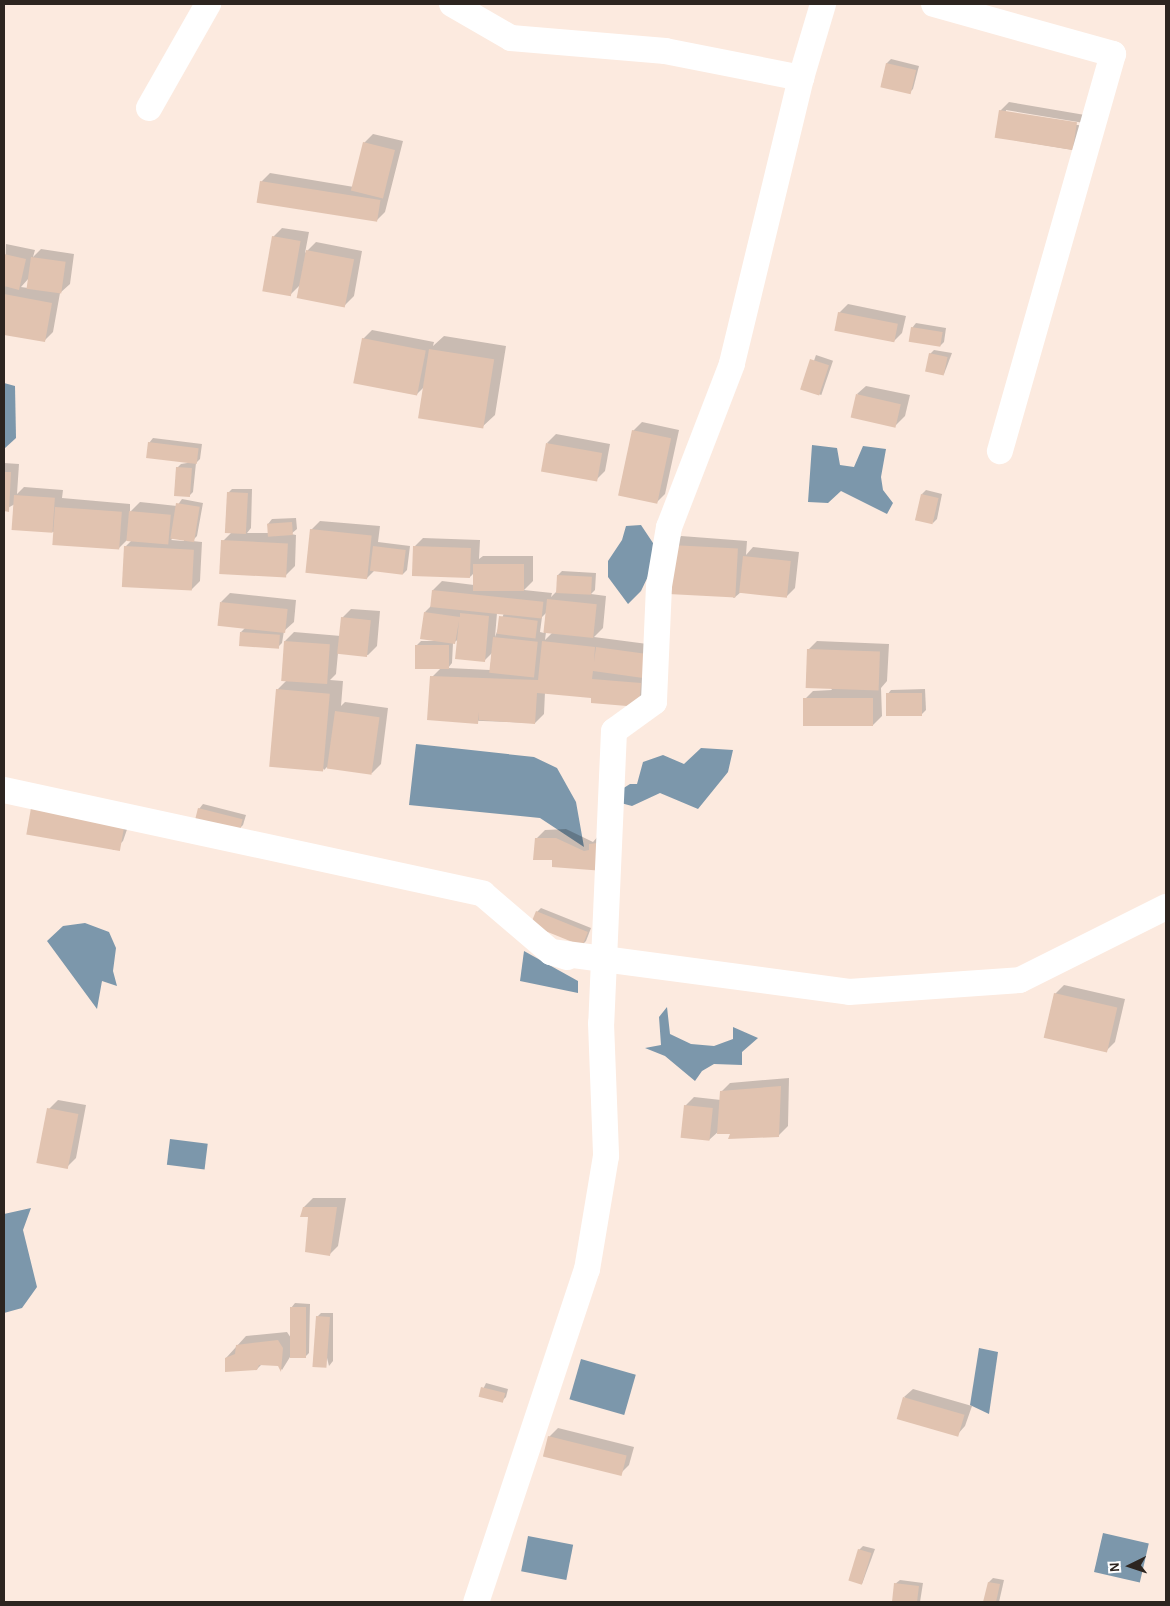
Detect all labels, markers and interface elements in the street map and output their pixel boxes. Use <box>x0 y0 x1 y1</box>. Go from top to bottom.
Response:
north arrow <box>1105 1541 1155 1591</box>
text: N <box>1108 1562 1122 1572</box>

